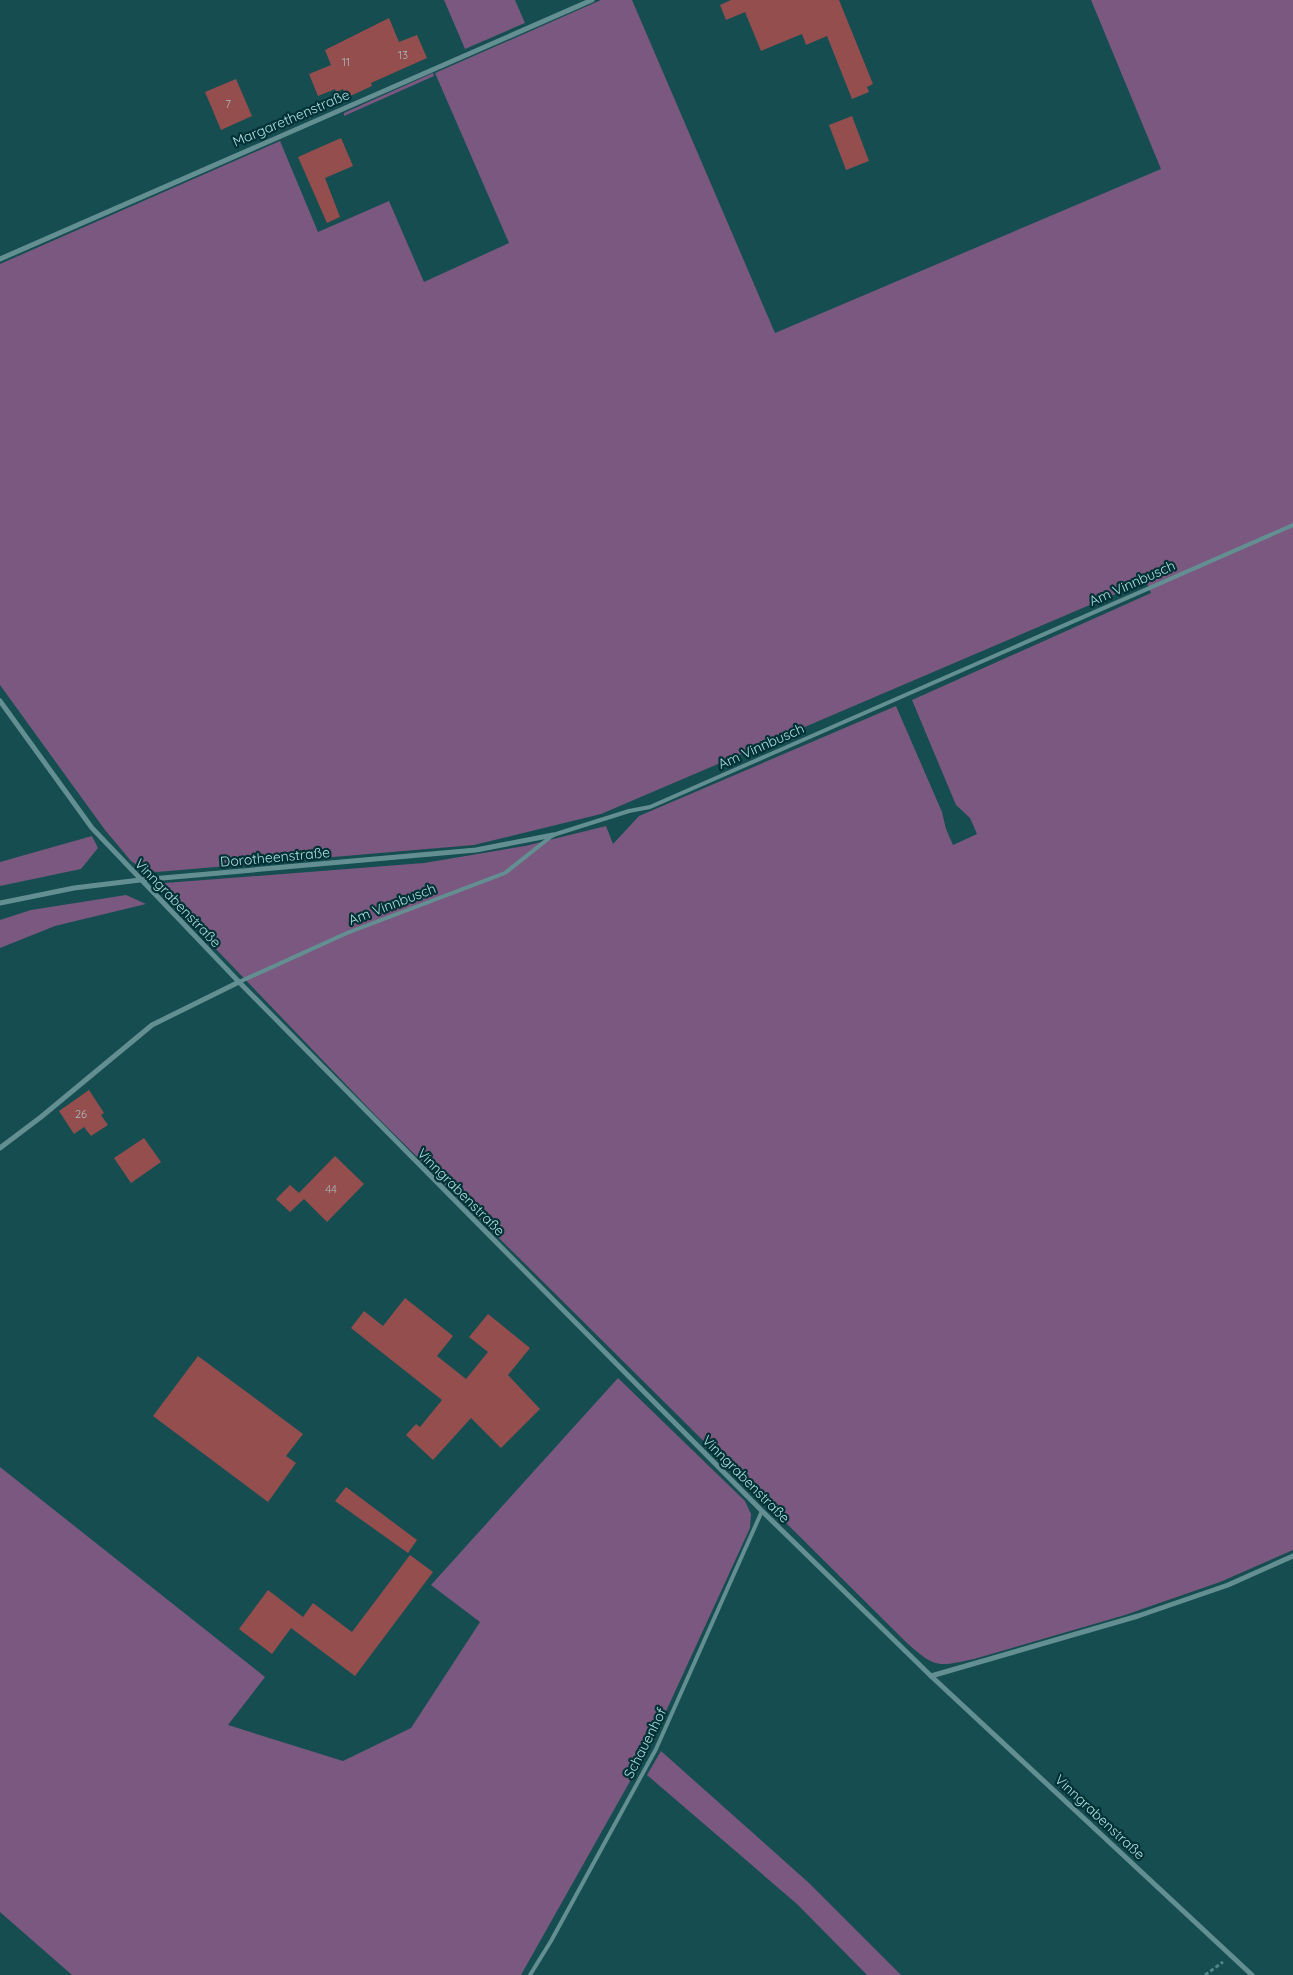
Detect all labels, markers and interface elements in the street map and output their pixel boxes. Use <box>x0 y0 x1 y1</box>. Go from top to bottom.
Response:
house number: 13 <box>398 48 408 62</box>
house number: 11 <box>342 55 350 69</box>
street label: Margarethenstraße <box>230 85 352 151</box>
house number: 7 <box>225 97 231 111</box>
street label: Am Vinnbusch <box>1086 556 1178 610</box>
street label: Am Vinnbusch <box>715 719 807 773</box>
street label: Dorotheenstraße <box>219 843 331 871</box>
street label: Vinngrabenstraße <box>131 855 225 951</box>
street label: Am Vinnbusch <box>346 879 438 929</box>
house number: 26 <box>75 1107 87 1121</box>
street label: Vinngrabenstraße <box>413 1144 509 1240</box>
house number: 44 <box>325 1182 337 1196</box>
street label: Vinngrabenstraße <box>698 1431 794 1527</box>
street label: Schauenhof <box>620 1705 670 1781</box>
street label: Vinngrabenstraße <box>1051 1771 1149 1863</box>

